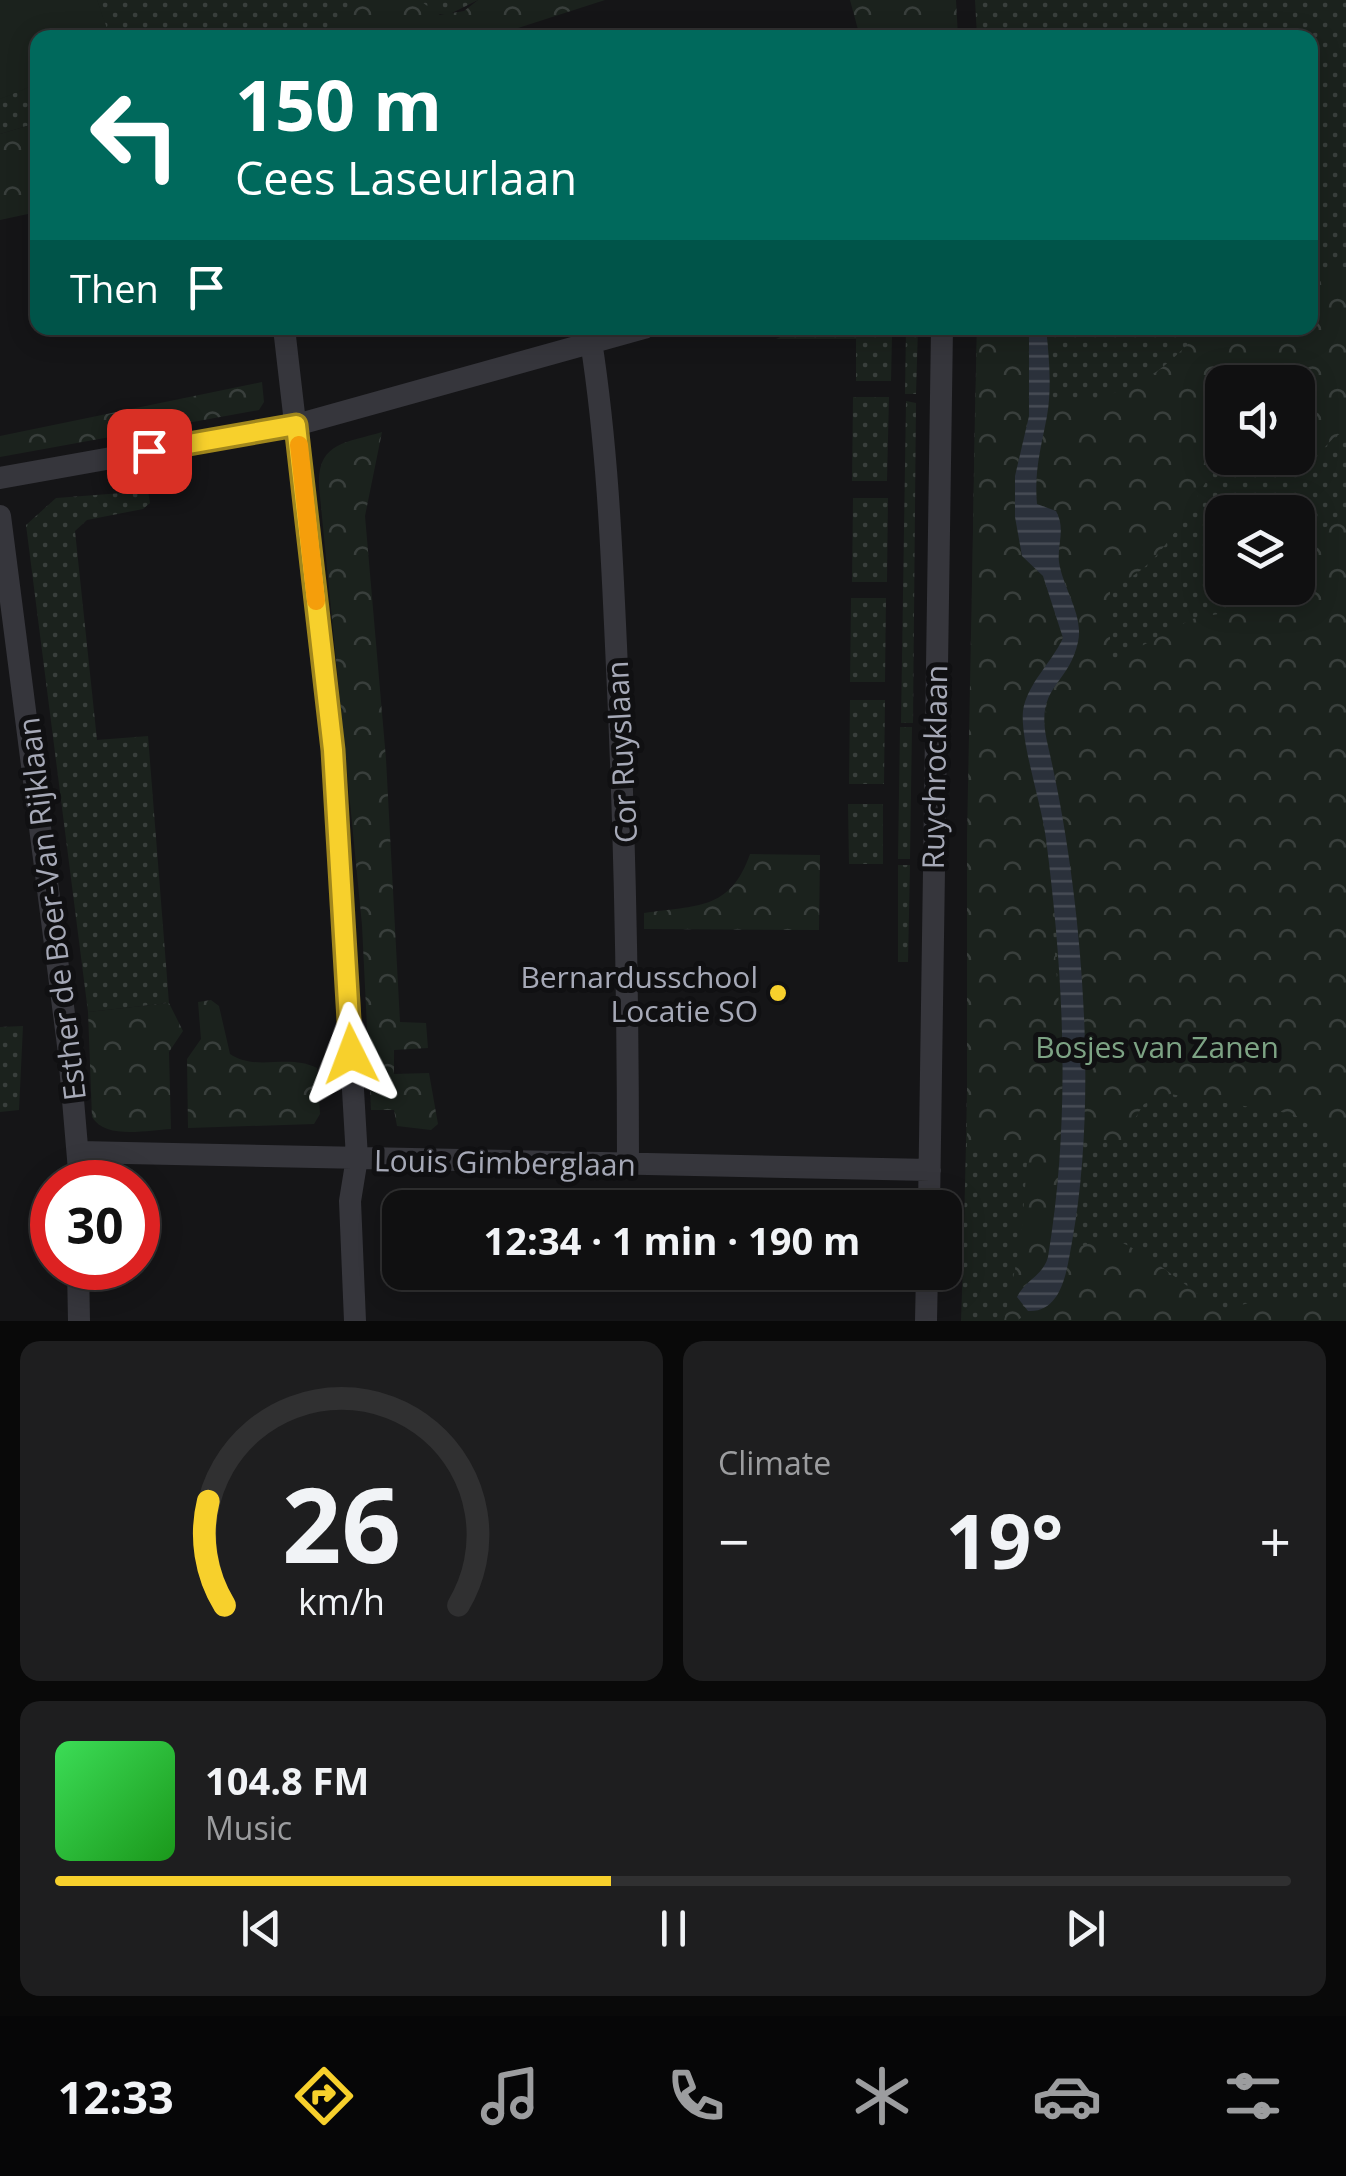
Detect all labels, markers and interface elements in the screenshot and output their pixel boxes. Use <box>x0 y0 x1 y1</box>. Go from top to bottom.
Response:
text: 150 m <box>235 56 442 152</box>
icon: left <box>70 70 200 200</box>
text: Cees Laseurlaan <box>235 147 577 208</box>
icon: arrive <box>179 260 234 315</box>
text: Then <box>70 262 159 314</box>
map controls <box>1205 365 1315 605</box>
button: sound <box>1205 365 1315 475</box>
pin <box>107 409 192 494</box>
icon: arrive <box>122 424 177 479</box>
button: layers <box>1205 495 1315 605</box>
street label: Cor Ruyslaan <box>596 660 646 844</box>
street label: Ruychrocklaan <box>912 664 956 870</box>
street label: Esther de Boer-Van Rijklaan <box>7 715 95 1103</box>
place label: Bernardusschool Locatie SO <box>520 956 758 1031</box>
marker: Bernardusschool Locatie SO <box>767 982 789 1004</box>
position arrow <box>299 1002 403 1106</box>
park label: Bosjes van Zanen <box>1035 1026 1279 1067</box>
street label: Louis Gimberglaan <box>374 1139 636 1185</box>
speed limit sign: 30 <box>30 1160 160 1290</box>
text: 12:34 · 1 min · 190 m <box>484 1214 860 1266</box>
text: Climate <box>718 1441 831 1484</box>
text: 26 <box>282 1452 401 1593</box>
text: 19° <box>946 1489 1063 1591</box>
text: − <box>718 1503 749 1578</box>
text: + <box>1260 1503 1291 1578</box>
text: km/h <box>298 1577 385 1625</box>
text: 104.8 FM <box>205 1754 369 1806</box>
text: Music <box>205 1806 292 1849</box>
icon: previous <box>234 1901 289 1956</box>
icon: pause <box>646 1901 701 1956</box>
icon: next <box>1058 1901 1113 1956</box>
icon: directions <box>289 2061 359 2131</box>
icon: music <box>475 2061 545 2131</box>
icon: phone <box>661 2061 731 2131</box>
icon: climate <box>847 2061 917 2131</box>
icon: car <box>1032 2061 1102 2131</box>
icon: filters <box>1218 2061 1288 2131</box>
text: 12:33 <box>58 2066 174 2127</box>

